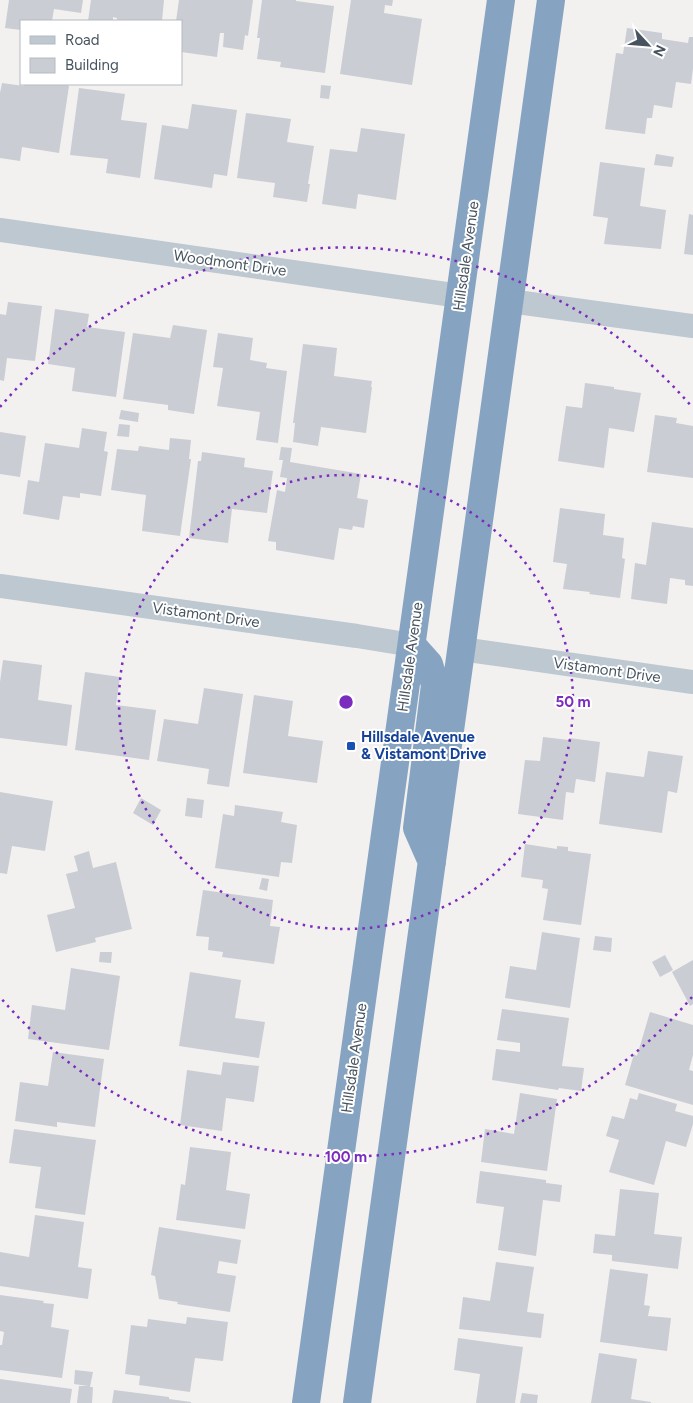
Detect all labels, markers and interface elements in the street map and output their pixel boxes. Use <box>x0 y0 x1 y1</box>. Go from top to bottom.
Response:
legend <box>20 20 182 85</box>
north arrow <box>623 20 673 70</box>
text: Road <box>65 31 100 49</box>
text: N <box>649 42 669 59</box>
text: Building <box>65 56 119 74</box>
street label: Hillsdale Avenue <box>449 200 483 312</box>
street label: Woodmont Drive <box>172 246 288 280</box>
street label: Vistamont Drive <box>151 599 261 631</box>
street label: Hillsdale Avenue <box>393 601 427 713</box>
street label: Vistamont Drive <box>552 654 662 686</box>
centre of rings <box>337 693 355 711</box>
text: 50 m <box>555 693 591 711</box>
place label: Hillsdale Avenue & Vistamont Drive <box>361 728 487 763</box>
marker: Hillsdale Avenue & Vistamont Drive <box>345 740 357 752</box>
street label: Hillsdale Avenue <box>337 1002 371 1114</box>
text: 100 m <box>325 1148 367 1166</box>

